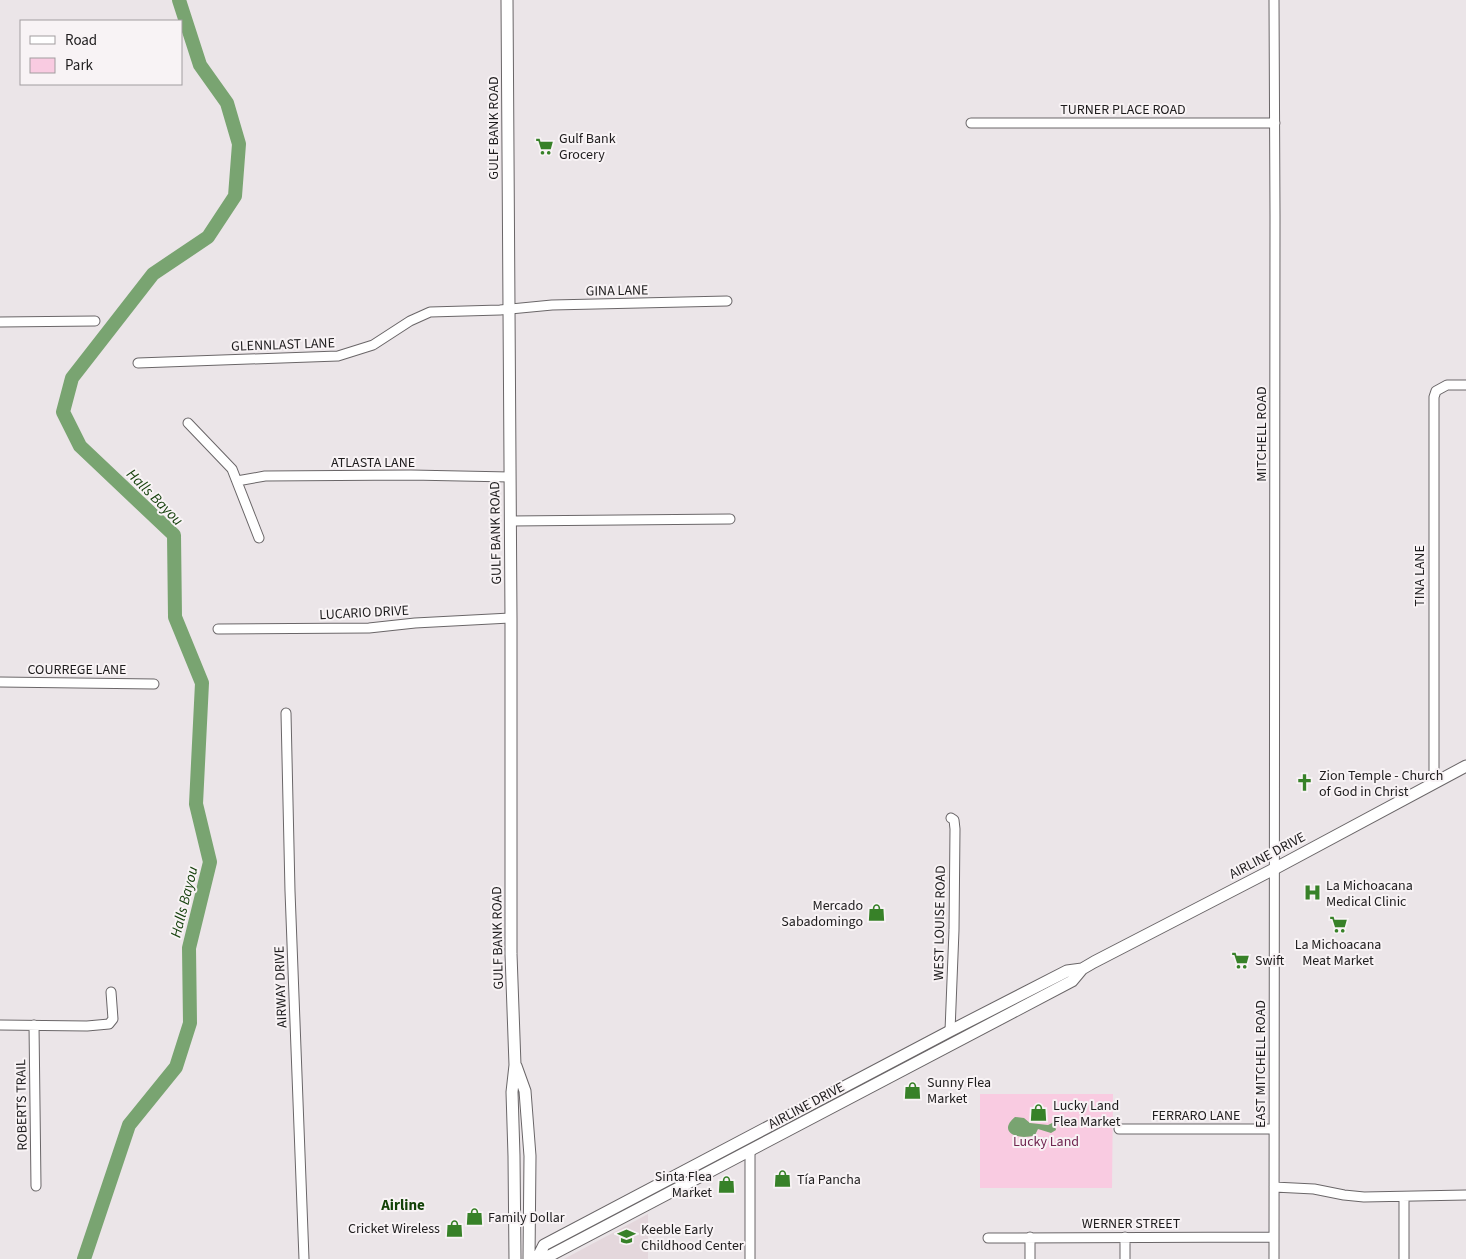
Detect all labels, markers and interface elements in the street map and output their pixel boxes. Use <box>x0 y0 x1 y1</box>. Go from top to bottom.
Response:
legend <box>20 20 182 85</box>
text: Road <box>65 30 97 51</box>
text: Park <box>65 55 94 76</box>
street label: GULF BANK ROAD <box>484 76 504 180</box>
street label: TURNER PLACE ROAD <box>1060 100 1186 120</box>
place label: Gulf Bank Grocery <box>559 129 616 165</box>
supermarket icon: Gulf Bank Grocery <box>535 136 555 156</box>
street label: GINA LANE <box>586 280 649 302</box>
street label: GLENNLAST LANE <box>231 333 335 357</box>
street label: MITCHELL ROAD <box>1252 386 1272 482</box>
street label: ATLASTA LANE <box>331 453 415 473</box>
water label: Halls Bayou <box>122 464 188 531</box>
street label: GULF BANK ROAD <box>485 481 507 585</box>
street label: TINA LANE <box>1410 545 1430 607</box>
street label: LUCARIO DRIVE <box>319 601 409 625</box>
street label: COURREGE LANE <box>28 660 126 680</box>
place label: Zion Temple - Church of God in Christ <box>1319 766 1443 802</box>
church icon: Zion Temple - Church of God in Christ <box>1295 773 1315 793</box>
street label: AIRLINE DRIVE <box>1226 827 1309 884</box>
water label: Halls Bayou <box>166 864 203 940</box>
street label: WEST LOUISE ROAD <box>929 865 951 981</box>
place label: La Michoacana Medical Clinic <box>1326 876 1413 912</box>
hospital icon: La Michoacana Medical Clinic <box>1302 883 1322 903</box>
street label: GULF BANK ROAD <box>487 886 509 990</box>
place label: Mercado Sabadomingo <box>781 896 863 932</box>
shop icon: Mercado Sabadomingo <box>867 903 887 923</box>
supermarket icon: La Michoacana Meat Market <box>1328 914 1348 934</box>
place label: La Michoacana Meat Market <box>1295 935 1381 971</box>
street label: AIRWAY DRIVE <box>270 946 292 1028</box>
supermarket icon: Swift <box>1231 950 1251 970</box>
place label: Swift <box>1255 951 1285 971</box>
street label: EAST MITCHELL ROAD <box>1251 1000 1271 1128</box>
street label: ROBERTS TRAIL <box>11 1059 33 1151</box>
place label: Sunny Flea Market <box>927 1073 991 1109</box>
street label: AIRLINE DRIVE <box>765 1077 848 1134</box>
shop icon: Sunny Flea Market <box>903 1080 923 1100</box>
place label: Lucky Land Flea Market <box>1053 1096 1121 1132</box>
shop icon: Lucky Land Flea Market <box>1029 1103 1049 1123</box>
street label: FERRARO LANE <box>1152 1106 1240 1126</box>
park label: Lucky Land <box>1013 1132 1079 1152</box>
place label: Sinta Flea Market <box>655 1167 712 1203</box>
shop icon: Tía Pancha <box>773 1169 793 1189</box>
place label: Tía Pancha <box>797 1170 861 1190</box>
shop icon: Sinta Flea Market <box>716 1174 736 1194</box>
district label: Airline <box>380 1195 425 1216</box>
shop icon: Family Dollar <box>464 1207 484 1227</box>
place label: Family Dollar <box>488 1208 565 1228</box>
street label: WERNER STREET <box>1082 1214 1181 1234</box>
shop icon: Cricket Wireless <box>444 1218 464 1238</box>
place label: Cricket Wireless <box>348 1219 440 1239</box>
place label: Keeble Early Childhood Center <box>641 1220 744 1256</box>
school or university icon: Keeble Early Childhood Center <box>617 1227 637 1247</box>

